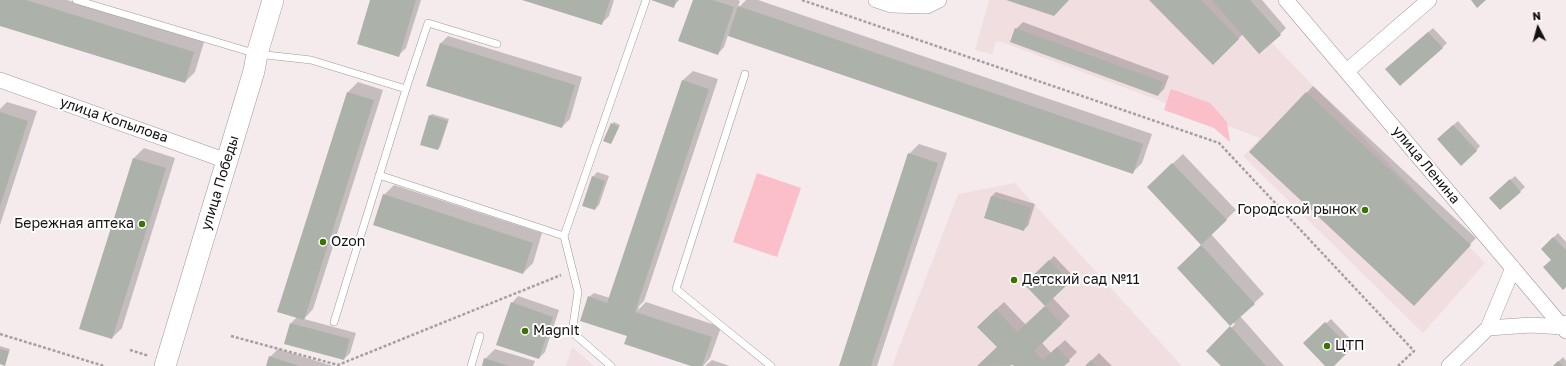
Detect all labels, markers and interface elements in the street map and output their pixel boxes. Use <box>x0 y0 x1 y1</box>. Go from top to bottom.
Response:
north arrow <box>1518 8 1558 48</box>
text: N <box>1532 9 1542 22</box>
street label: улица Копылова <box>58 94 170 146</box>
street label: улица Ленина <box>1389 123 1463 207</box>
street label: улица Победы <box>198 133 242 233</box>
place label: Городской рынок <box>1237 202 1357 218</box>
marker: Городской рынок <box>1360 205 1370 215</box>
place label: Бережная аптека <box>14 216 134 232</box>
marker: Бережная аптека <box>137 219 147 229</box>
place label: Ozon <box>331 234 365 250</box>
marker: Ozon <box>318 237 328 247</box>
place label: Детский сад №11 <box>1022 272 1139 288</box>
marker: Детский сад №11 <box>1009 275 1019 285</box>
place label: Magnit <box>533 323 580 339</box>
marker: Magnit <box>520 326 530 336</box>
place label: ЦТП <box>1335 338 1365 354</box>
marker: ЦТП <box>1322 341 1332 351</box>

